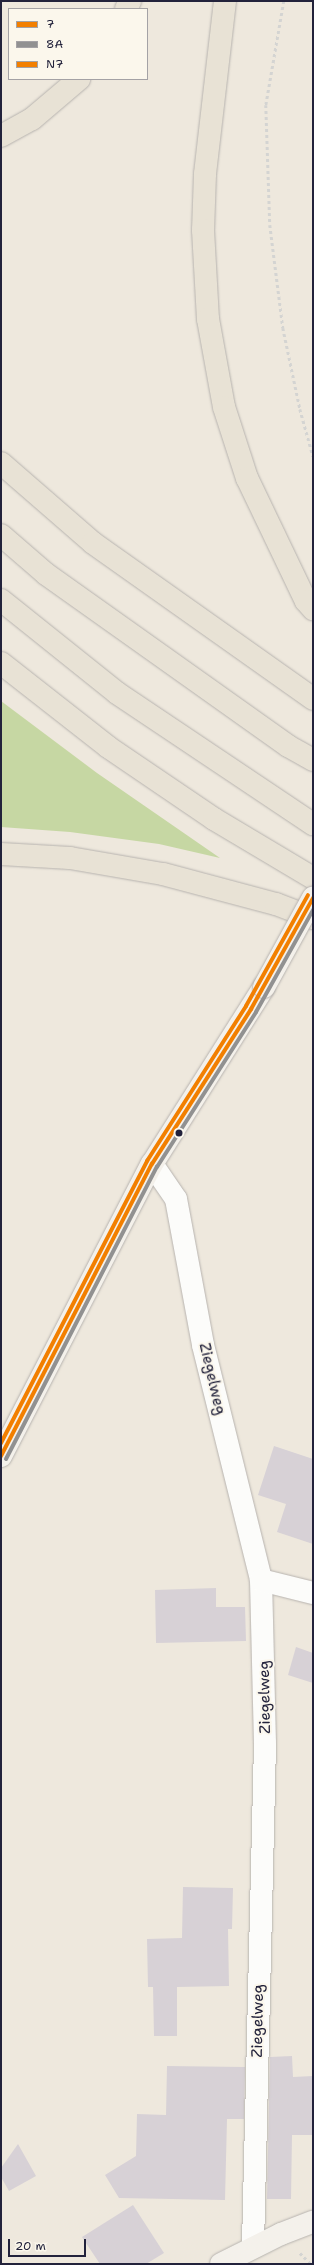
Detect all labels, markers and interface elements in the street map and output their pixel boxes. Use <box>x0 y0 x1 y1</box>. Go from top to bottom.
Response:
legend <box>8 8 148 80</box>
text: 7 <box>46 16 54 32</box>
text: 8A <box>46 36 63 52</box>
text: N7 <box>46 56 63 72</box>
unlabelled marker <box>174 1128 184 1138</box>
street label: Ziegelweg <box>195 1341 229 1417</box>
street label: Ziegelweg <box>255 1660 275 1734</box>
street label: Ziegelweg <box>248 1984 268 2058</box>
scale bar <box>10 2231 88 2257</box>
text: 20 m <box>15 2238 46 2254</box>

